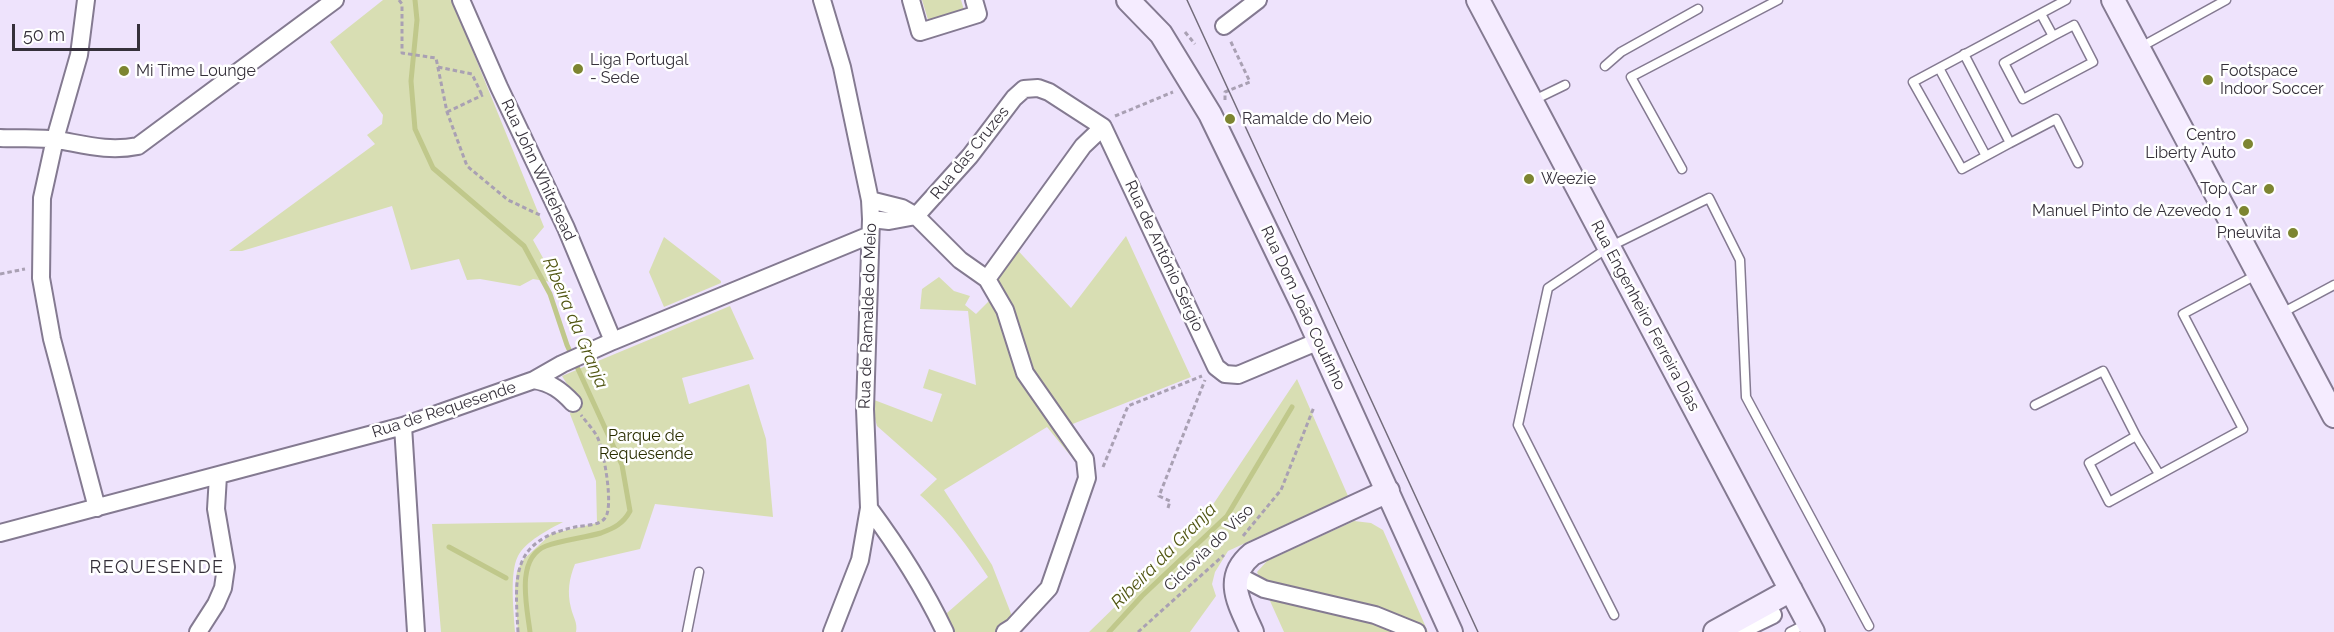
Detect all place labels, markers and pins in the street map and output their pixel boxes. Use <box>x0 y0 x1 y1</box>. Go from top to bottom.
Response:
place label: Liga Portugal - Sede <box>590 50 688 88</box>
place label: Mi Time Lounge <box>136 61 256 81</box>
place label: Footspace Indoor Soccer <box>2220 61 2324 99</box>
marker: Liga Portugal - Sede <box>571 62 585 76</box>
marker: Mi Time Lounge <box>117 64 131 78</box>
marker: Footspace Indoor Soccer <box>2201 73 2215 87</box>
place label: Ramalde do Meio <box>1242 109 1372 129</box>
marker: Ramalde do Meio <box>1223 112 1237 126</box>
place label: Centro Liberty Auto <box>2145 125 2236 163</box>
marker: Centro Liberty Auto <box>2241 137 2255 151</box>
place label: Weezie <box>1541 169 1596 189</box>
marker: Weezie <box>1522 172 1536 186</box>
place label: Top Car <box>2200 179 2257 199</box>
marker: Top Car <box>2262 182 2276 196</box>
place label: Manuel Pinto de Azevedo 1 <box>2032 201 2232 221</box>
marker: Manuel Pinto de Azevedo 1 <box>2237 204 2251 218</box>
place label: Pneuvita <box>2217 223 2281 243</box>
marker: Pneuvita <box>2286 226 2300 240</box>

